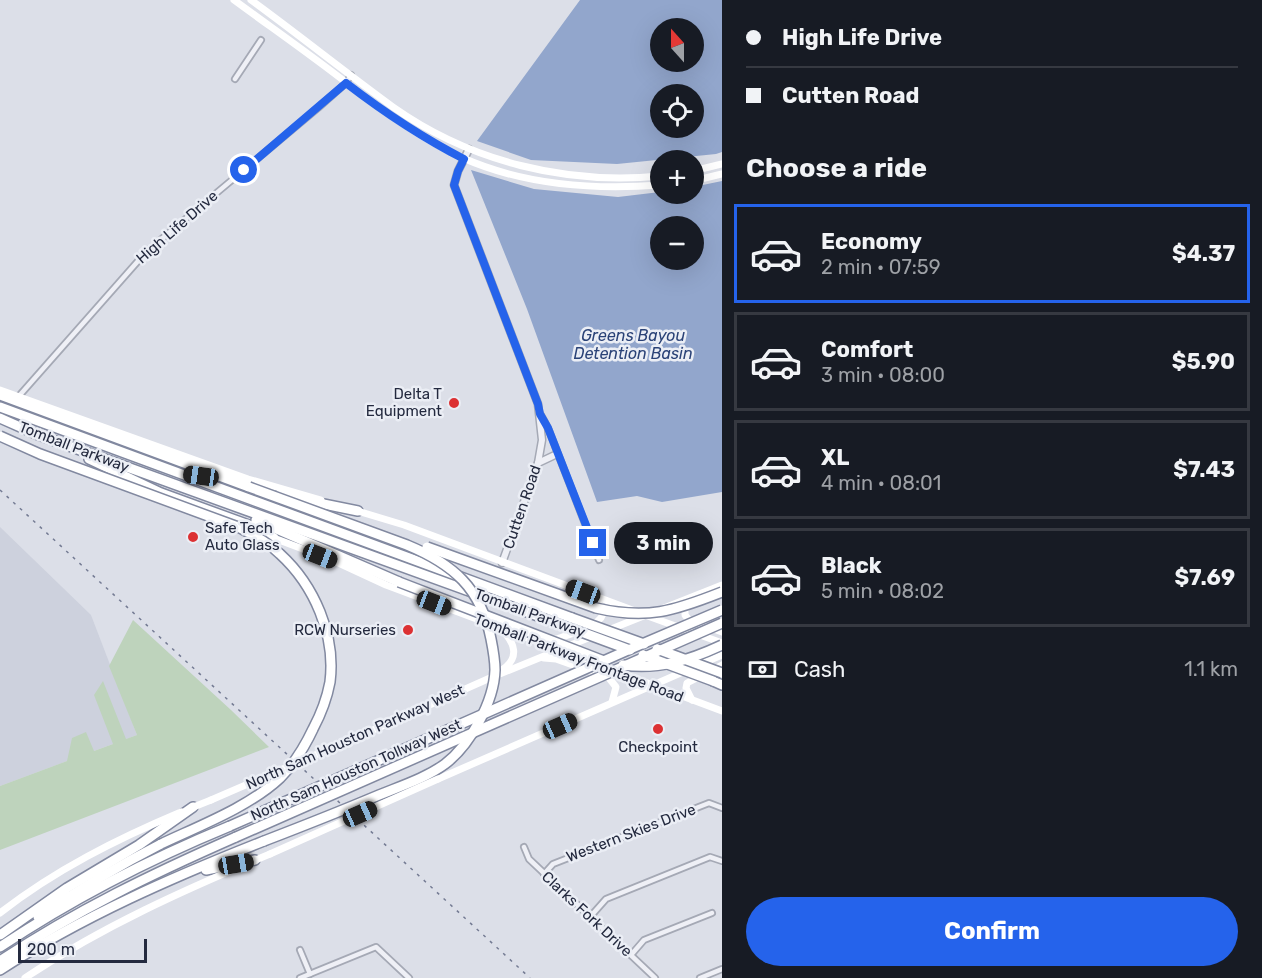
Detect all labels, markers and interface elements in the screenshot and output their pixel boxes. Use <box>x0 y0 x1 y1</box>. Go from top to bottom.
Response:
north arrow <box>650 18 704 72</box>
map controls <box>650 18 704 270</box>
text: High Life Drive <box>782 24 942 51</box>
text: Cutten Road <box>782 82 919 109</box>
button: locate <box>650 84 704 138</box>
button: + <box>650 150 704 204</box>
text: Choose a ride <box>746 152 927 184</box>
route start <box>230 156 257 183</box>
street label: High Life Drive <box>133 187 221 267</box>
button: − <box>650 216 704 270</box>
icon: car <box>749 227 803 281</box>
text: Economy <box>821 228 922 255</box>
text: $4.37 <box>1172 240 1235 267</box>
text: 2 min · 07:59 <box>821 255 941 279</box>
water label: Greens Bayou Detention Basin <box>573 326 693 363</box>
icon: car <box>749 335 803 389</box>
text: Comfort <box>821 336 913 363</box>
text: $5.90 <box>1172 348 1235 375</box>
text: 3 min · 08:00 <box>821 363 945 387</box>
place label: Delta T Equipment <box>366 385 442 420</box>
marker: Delta T Equipment <box>447 396 461 410</box>
street label: Tomball Parkway <box>16 418 132 476</box>
icon: car <box>749 443 803 497</box>
text: XL <box>821 444 849 471</box>
text: $7.43 <box>1173 456 1235 483</box>
street label: Cutten Road <box>499 463 545 551</box>
car <box>182 465 220 487</box>
text: 4 min · 08:01 <box>821 471 941 495</box>
place label: Safe Tech Auto Glass <box>205 519 280 554</box>
callout: 3 min <box>614 522 713 564</box>
route end <box>579 529 606 556</box>
marker: Safe Tech Auto Glass <box>186 530 200 544</box>
text: 3 min <box>636 531 691 555</box>
car <box>300 541 340 571</box>
icon: car <box>749 551 803 605</box>
text: Black <box>821 552 882 579</box>
text: $7.69 <box>1174 564 1235 591</box>
car <box>563 577 603 607</box>
text: 5 min · 08:02 <box>821 579 944 603</box>
street label: Tomball Parkway <box>472 585 588 641</box>
car <box>414 588 454 618</box>
street label: Tomball Parkway Frontage Road <box>472 610 686 706</box>
place label: RCW Nurseries <box>294 621 396 639</box>
marker: RCW Nurseries <box>401 623 415 637</box>
icon: cash <box>746 653 779 686</box>
text: Cash <box>794 656 845 683</box>
text: 1.1 km <box>1184 657 1238 681</box>
street label: North Sam Houston Parkway West <box>243 680 467 793</box>
car <box>540 710 580 742</box>
street label: North Sam Houston Tollway West <box>248 715 464 825</box>
marker: Checkpoint <box>651 722 665 736</box>
place label: Checkpoint <box>618 738 698 756</box>
car <box>340 798 380 830</box>
street label: Western Skies Drive <box>564 800 698 866</box>
car <box>217 852 255 876</box>
street label: Clarks Fork Drive <box>538 868 636 960</box>
button: Confirm <box>746 897 1238 966</box>
scale bar <box>18 936 147 964</box>
text: 200 m <box>27 940 75 959</box>

